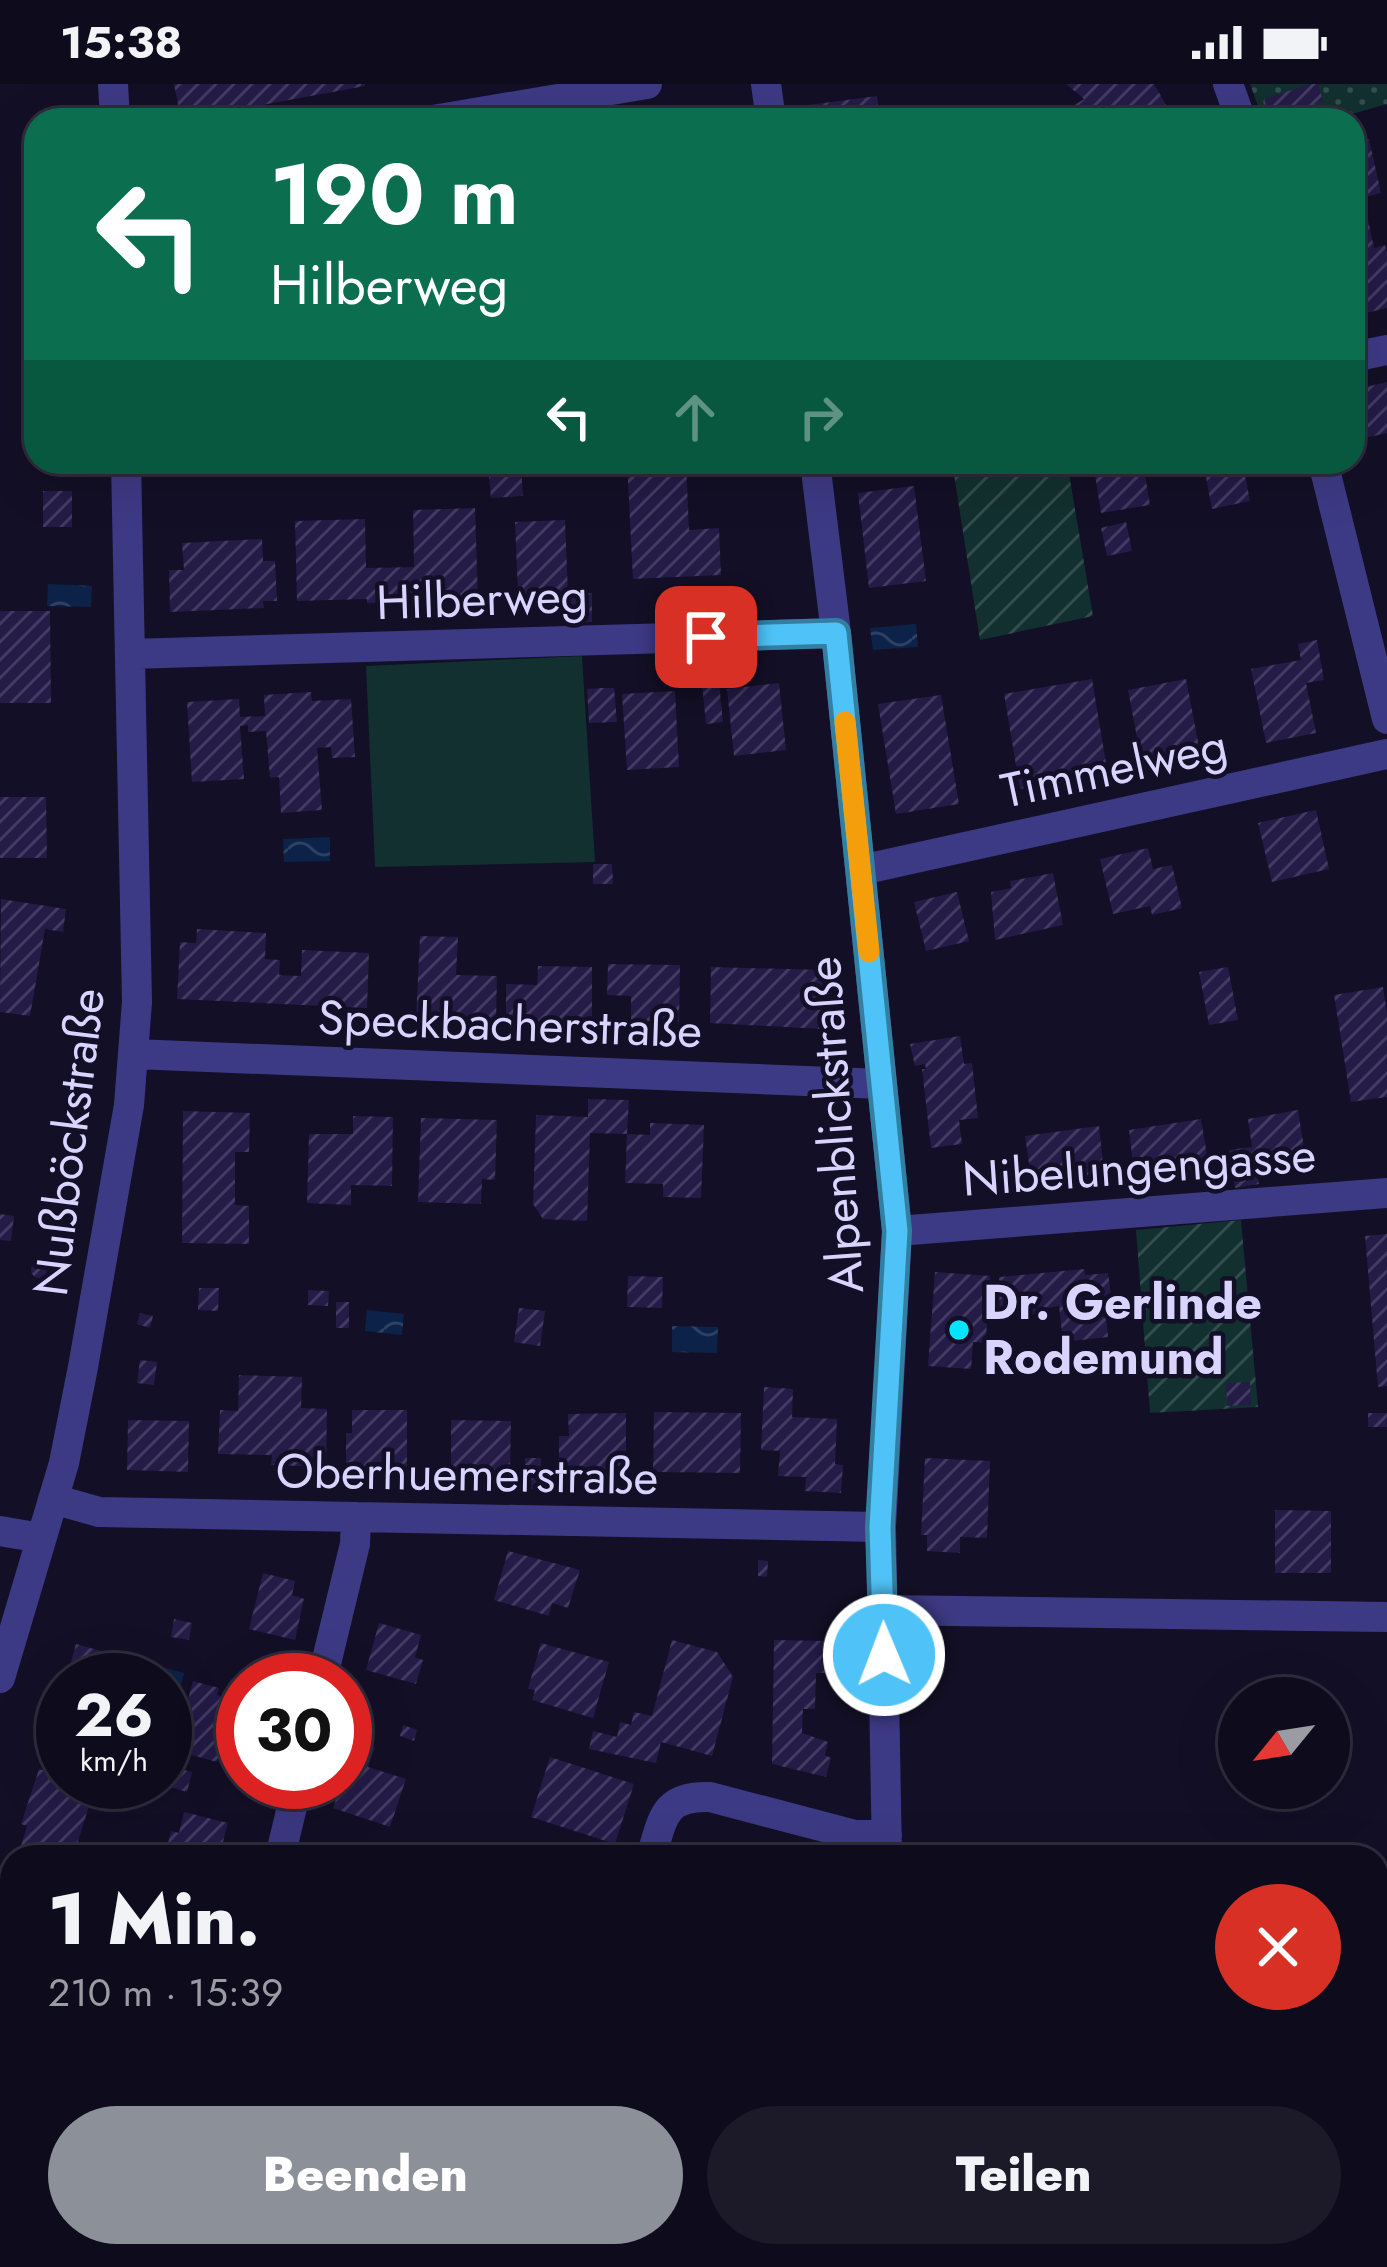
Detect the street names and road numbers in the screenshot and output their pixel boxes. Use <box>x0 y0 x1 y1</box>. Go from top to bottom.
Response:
street label: Hilberweg <box>375 561 589 637</box>
street label: Timmelweg <box>995 710 1233 826</box>
street label: Alpenblickstraße <box>789 954 881 1296</box>
street label: Speckbacherstraße <box>317 983 703 1065</box>
street label: Nußböckstraße <box>16 984 122 1300</box>
street label: Nibelungengasse <box>960 1120 1318 1214</box>
street label: Oberhuemerstraße <box>275 1436 659 1512</box>

